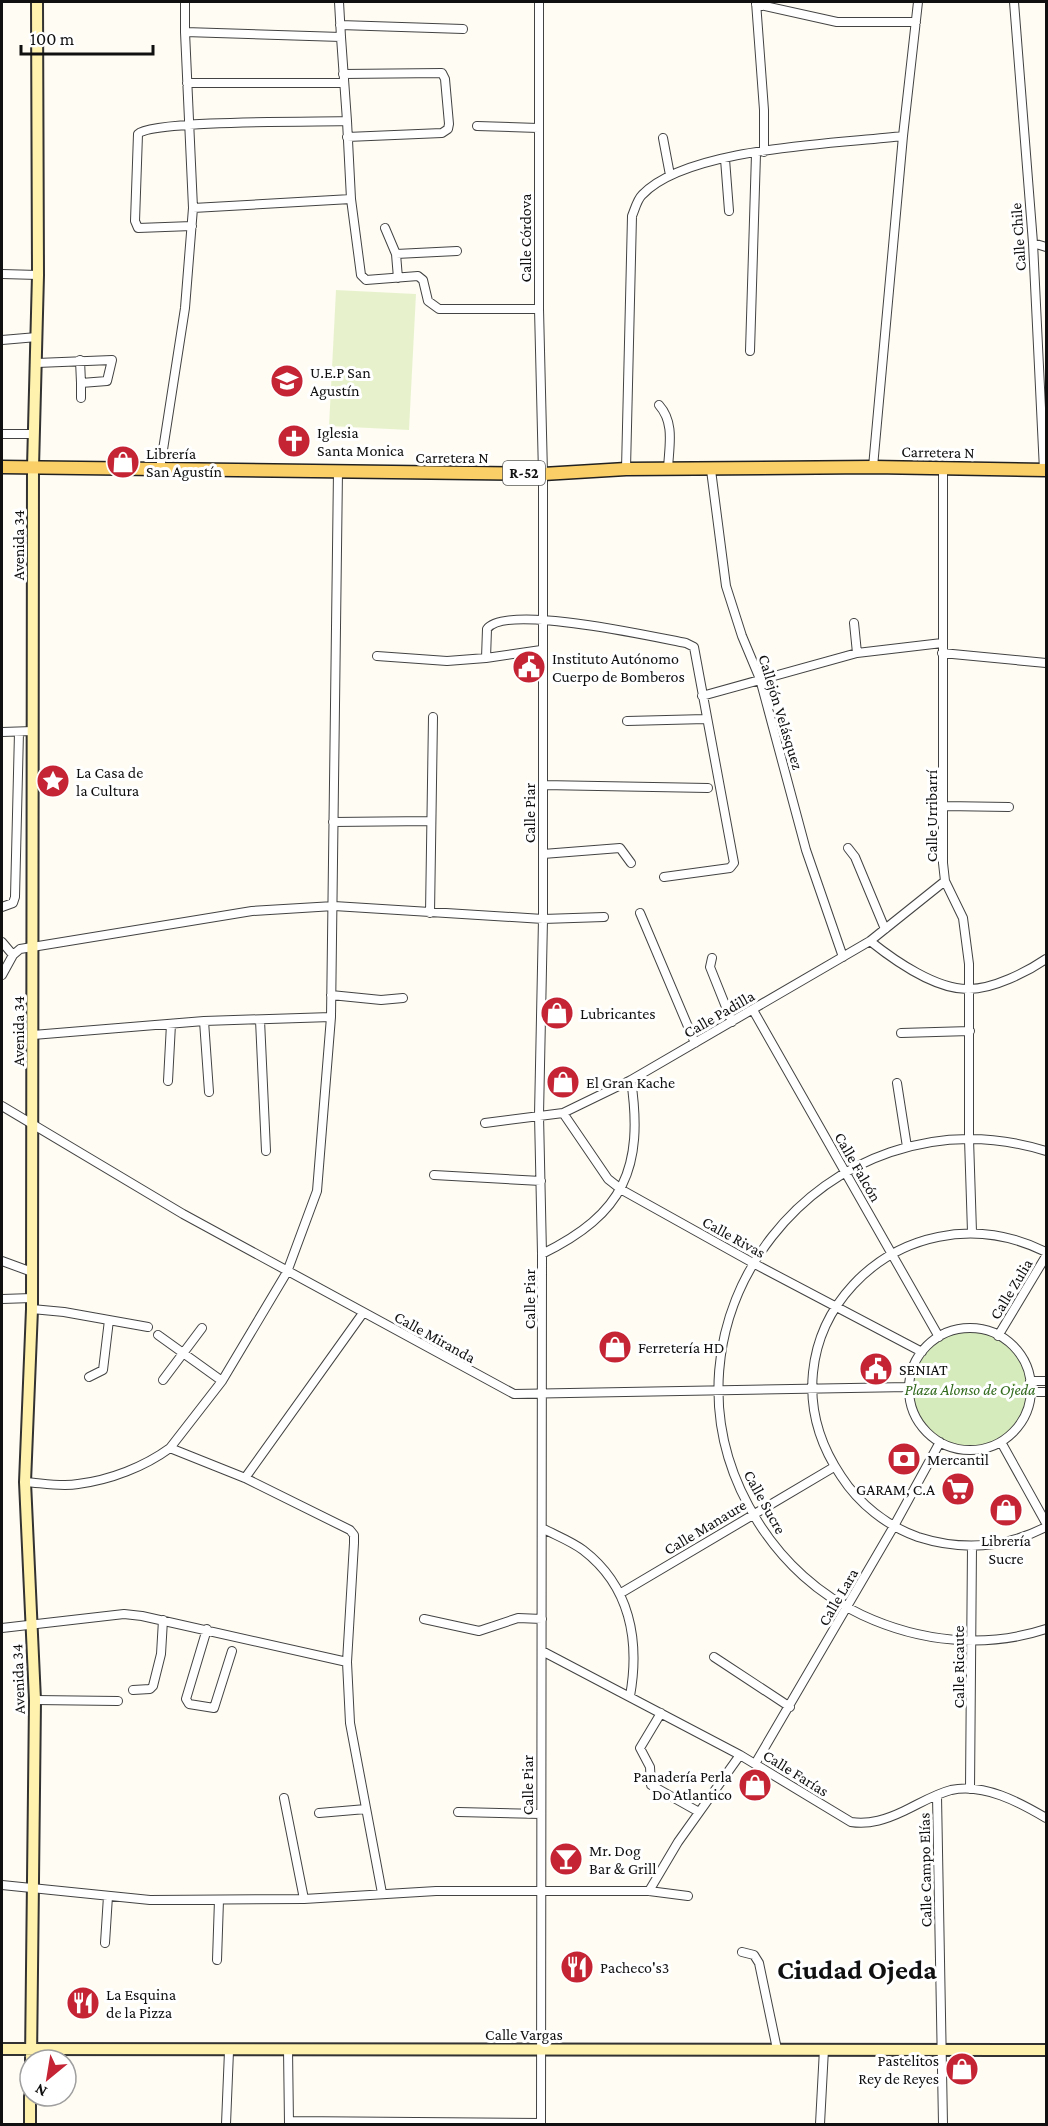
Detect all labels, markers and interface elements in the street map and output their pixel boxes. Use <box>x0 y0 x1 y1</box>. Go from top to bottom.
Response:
scale bar <box>21 18 153 56</box>
text: 100 m <box>30 29 75 49</box>
street label: Calle Córdova <box>517 193 534 282</box>
street label: Calle Chile <box>1007 202 1029 272</box>
school or university icon: U.E.P San Agustín <box>269 363 305 399</box>
place label: U.E.P San Agustín <box>310 364 371 400</box>
church icon: Iglesia Santa Monica <box>276 423 312 459</box>
place label: Iglesia Santa Monica <box>317 424 405 459</box>
street label: Carretera N <box>901 443 975 461</box>
shop icon: Librería San Agustín <box>105 444 141 480</box>
place label: Librería San Agustín <box>146 445 222 481</box>
street label: Carretera N <box>415 449 489 466</box>
road number: R-52 <box>503 461 545 485</box>
street label: Avenida 34 <box>10 510 27 580</box>
public building icon: Instituto Autónomo Cuerpo de Bomberos <box>511 649 547 685</box>
place label: Instituto Autónomo Cuerpo de Bomberos <box>552 650 685 686</box>
street label: Callejón Velásquez <box>754 652 807 772</box>
place icon: La Casa de la Cultura <box>35 763 71 799</box>
place label: La Casa de la Cultura <box>76 764 143 799</box>
street label: Calle Urribarrí <box>923 769 940 862</box>
street label: Calle Piar <box>521 782 538 843</box>
street label: Calle Padilla <box>681 987 758 1041</box>
shop icon: Lubricantes <box>539 995 575 1031</box>
street label: Avenida 34 <box>10 996 27 1066</box>
place label: Lubricantes <box>580 1005 656 1022</box>
shop icon: El Gran Kache <box>545 1064 581 1100</box>
place label: El Gran Kache <box>586 1074 675 1091</box>
street label: Calle Falcón <box>831 1129 885 1205</box>
street label: Calle Rivas <box>700 1213 768 1261</box>
street label: Calle Zulia <box>986 1255 1036 1322</box>
street label: Calle Piar <box>521 1268 538 1329</box>
street label: Calle Miranda <box>392 1308 479 1367</box>
shop icon: Ferretería HD <box>597 1329 633 1365</box>
place label: Ferretería HD <box>638 1339 724 1356</box>
public building icon: SENIAT <box>858 1351 894 1387</box>
place label: SENIAT <box>899 1361 948 1378</box>
park label: Plaza Alonso de Ojeda <box>904 1381 1036 1399</box>
bank icon: Mercantil <box>886 1441 922 1477</box>
place label: Mercantil <box>927 1451 989 1468</box>
street label: Calle Sucre <box>741 1467 789 1537</box>
supermarket icon: GARAM, C.A <box>940 1471 976 1507</box>
place label: GARAM, C.A <box>856 1481 936 1498</box>
shop icon: Librería Sucre <box>988 1492 1024 1528</box>
street label: Calle Manaure <box>661 1496 749 1558</box>
place label: Librería Sucre <box>981 1532 1032 1567</box>
street label: Calle Lara <box>815 1565 862 1629</box>
street label: Calle Ricaute <box>950 1626 967 1709</box>
street label: Avenida 34 <box>8 1644 28 1714</box>
street label: Calle Farías <box>760 1746 832 1800</box>
street label: Calle Piar <box>519 1754 536 1815</box>
shop icon: Panadería Perla Do Atlantico <box>737 1767 773 1803</box>
place label: Panadería Perla Do Atlantico <box>633 1768 733 1803</box>
street label: Calle Campo Elías <box>915 1812 936 1928</box>
bar icon: Mr. Dog Bar & Grill <box>548 1841 584 1877</box>
place label: Mr. Dog Bar & Grill <box>589 1842 656 1877</box>
restaurant icon: Pacheco's3 <box>559 1949 595 1985</box>
district label: Ciudad Ojeda <box>777 1954 937 1985</box>
place label: Pacheco's3 <box>600 1959 669 1976</box>
restaurant icon: La Esquina de la Pizza <box>65 1985 101 2021</box>
place label: La Esquina de la Pizza <box>106 1986 177 2021</box>
street label: Calle Vargas <box>485 2026 563 2044</box>
north arrow <box>18 2048 78 2108</box>
shop icon: Pastelitos Rey de Reyes <box>944 2051 980 2087</box>
place label: Pastelitos Rey de Reyes <box>858 2052 939 2088</box>
text: N <box>32 2080 50 2101</box>

